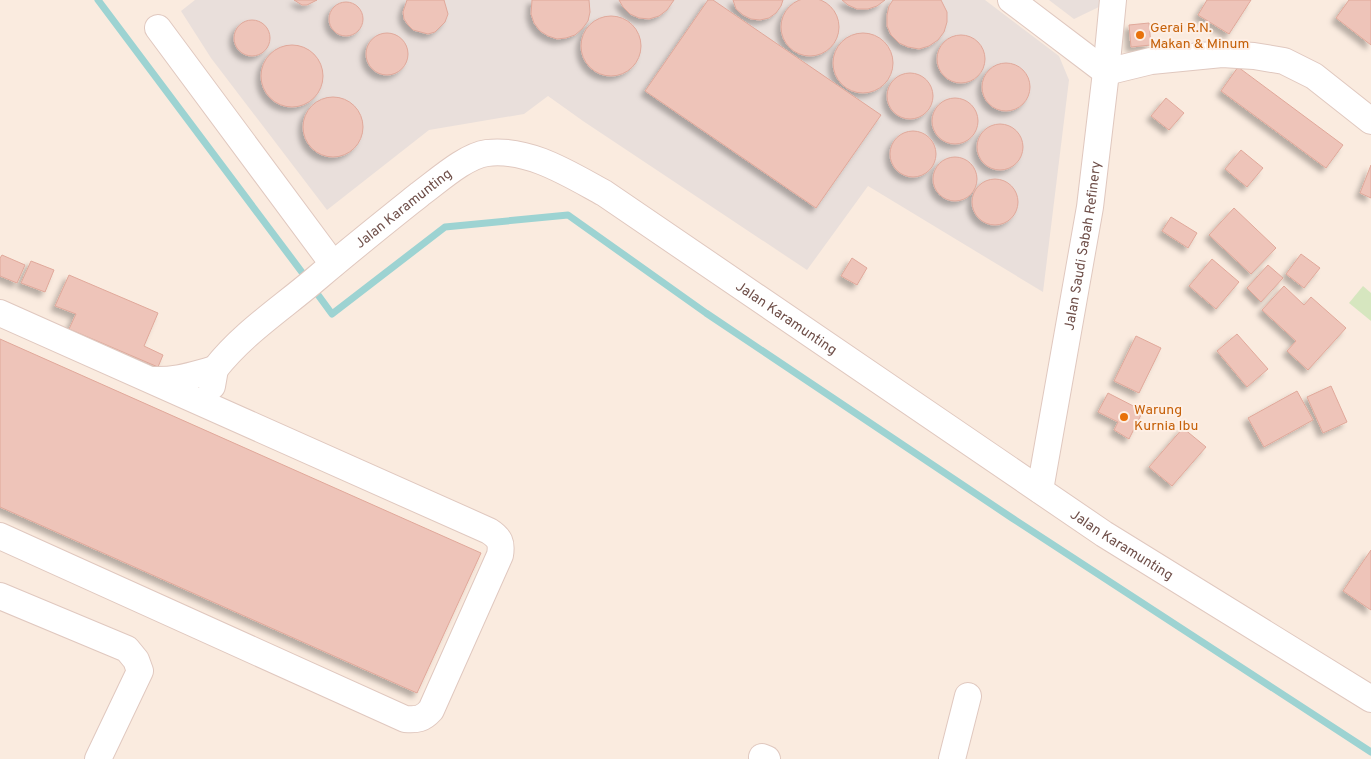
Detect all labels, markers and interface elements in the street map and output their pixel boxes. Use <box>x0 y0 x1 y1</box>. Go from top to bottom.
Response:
place label: Gerai R.N. Makan & Minum <box>1150 20 1249 53</box>
marker: Gerai R.N. Makan & Minum <box>1134 29 1146 41</box>
street label: Jalan Saudi Sabah Refinery <box>1061 160 1105 332</box>
street label: Jalan Karamunting <box>352 166 456 253</box>
street label: Jalan Karamunting <box>732 278 840 359</box>
place label: Warung Kurnia Ibu <box>1134 402 1198 435</box>
marker: Warung Kurnia Ibu <box>1118 411 1130 423</box>
street label: Jalan Karamunting <box>1067 506 1176 585</box>

